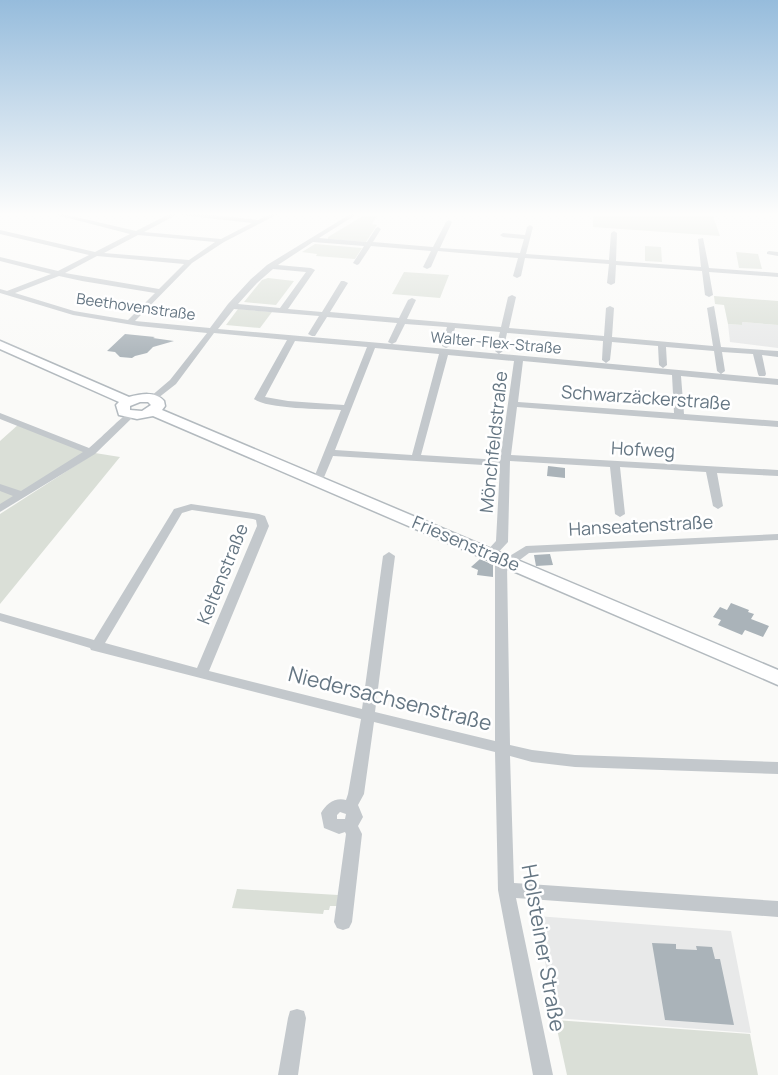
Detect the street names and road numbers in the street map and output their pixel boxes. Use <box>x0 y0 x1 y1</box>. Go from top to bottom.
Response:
street label: Beethovenstraße <box>75 288 197 325</box>
street label: Walter-Flex-Straße <box>430 326 563 359</box>
street label: Mönchfeldstraße <box>474 370 512 514</box>
street label: Schwarzäckerstraße <box>560 379 732 415</box>
street label: Hofweg <box>610 435 676 463</box>
street label: Hanseatenstraße <box>568 509 714 541</box>
street label: Friesenstraße <box>409 510 524 577</box>
street label: Keltenstraße <box>191 520 253 628</box>
street label: Niedersachsenstraße <box>286 659 495 737</box>
street label: Holsteiner Straße <box>515 862 572 1034</box>

